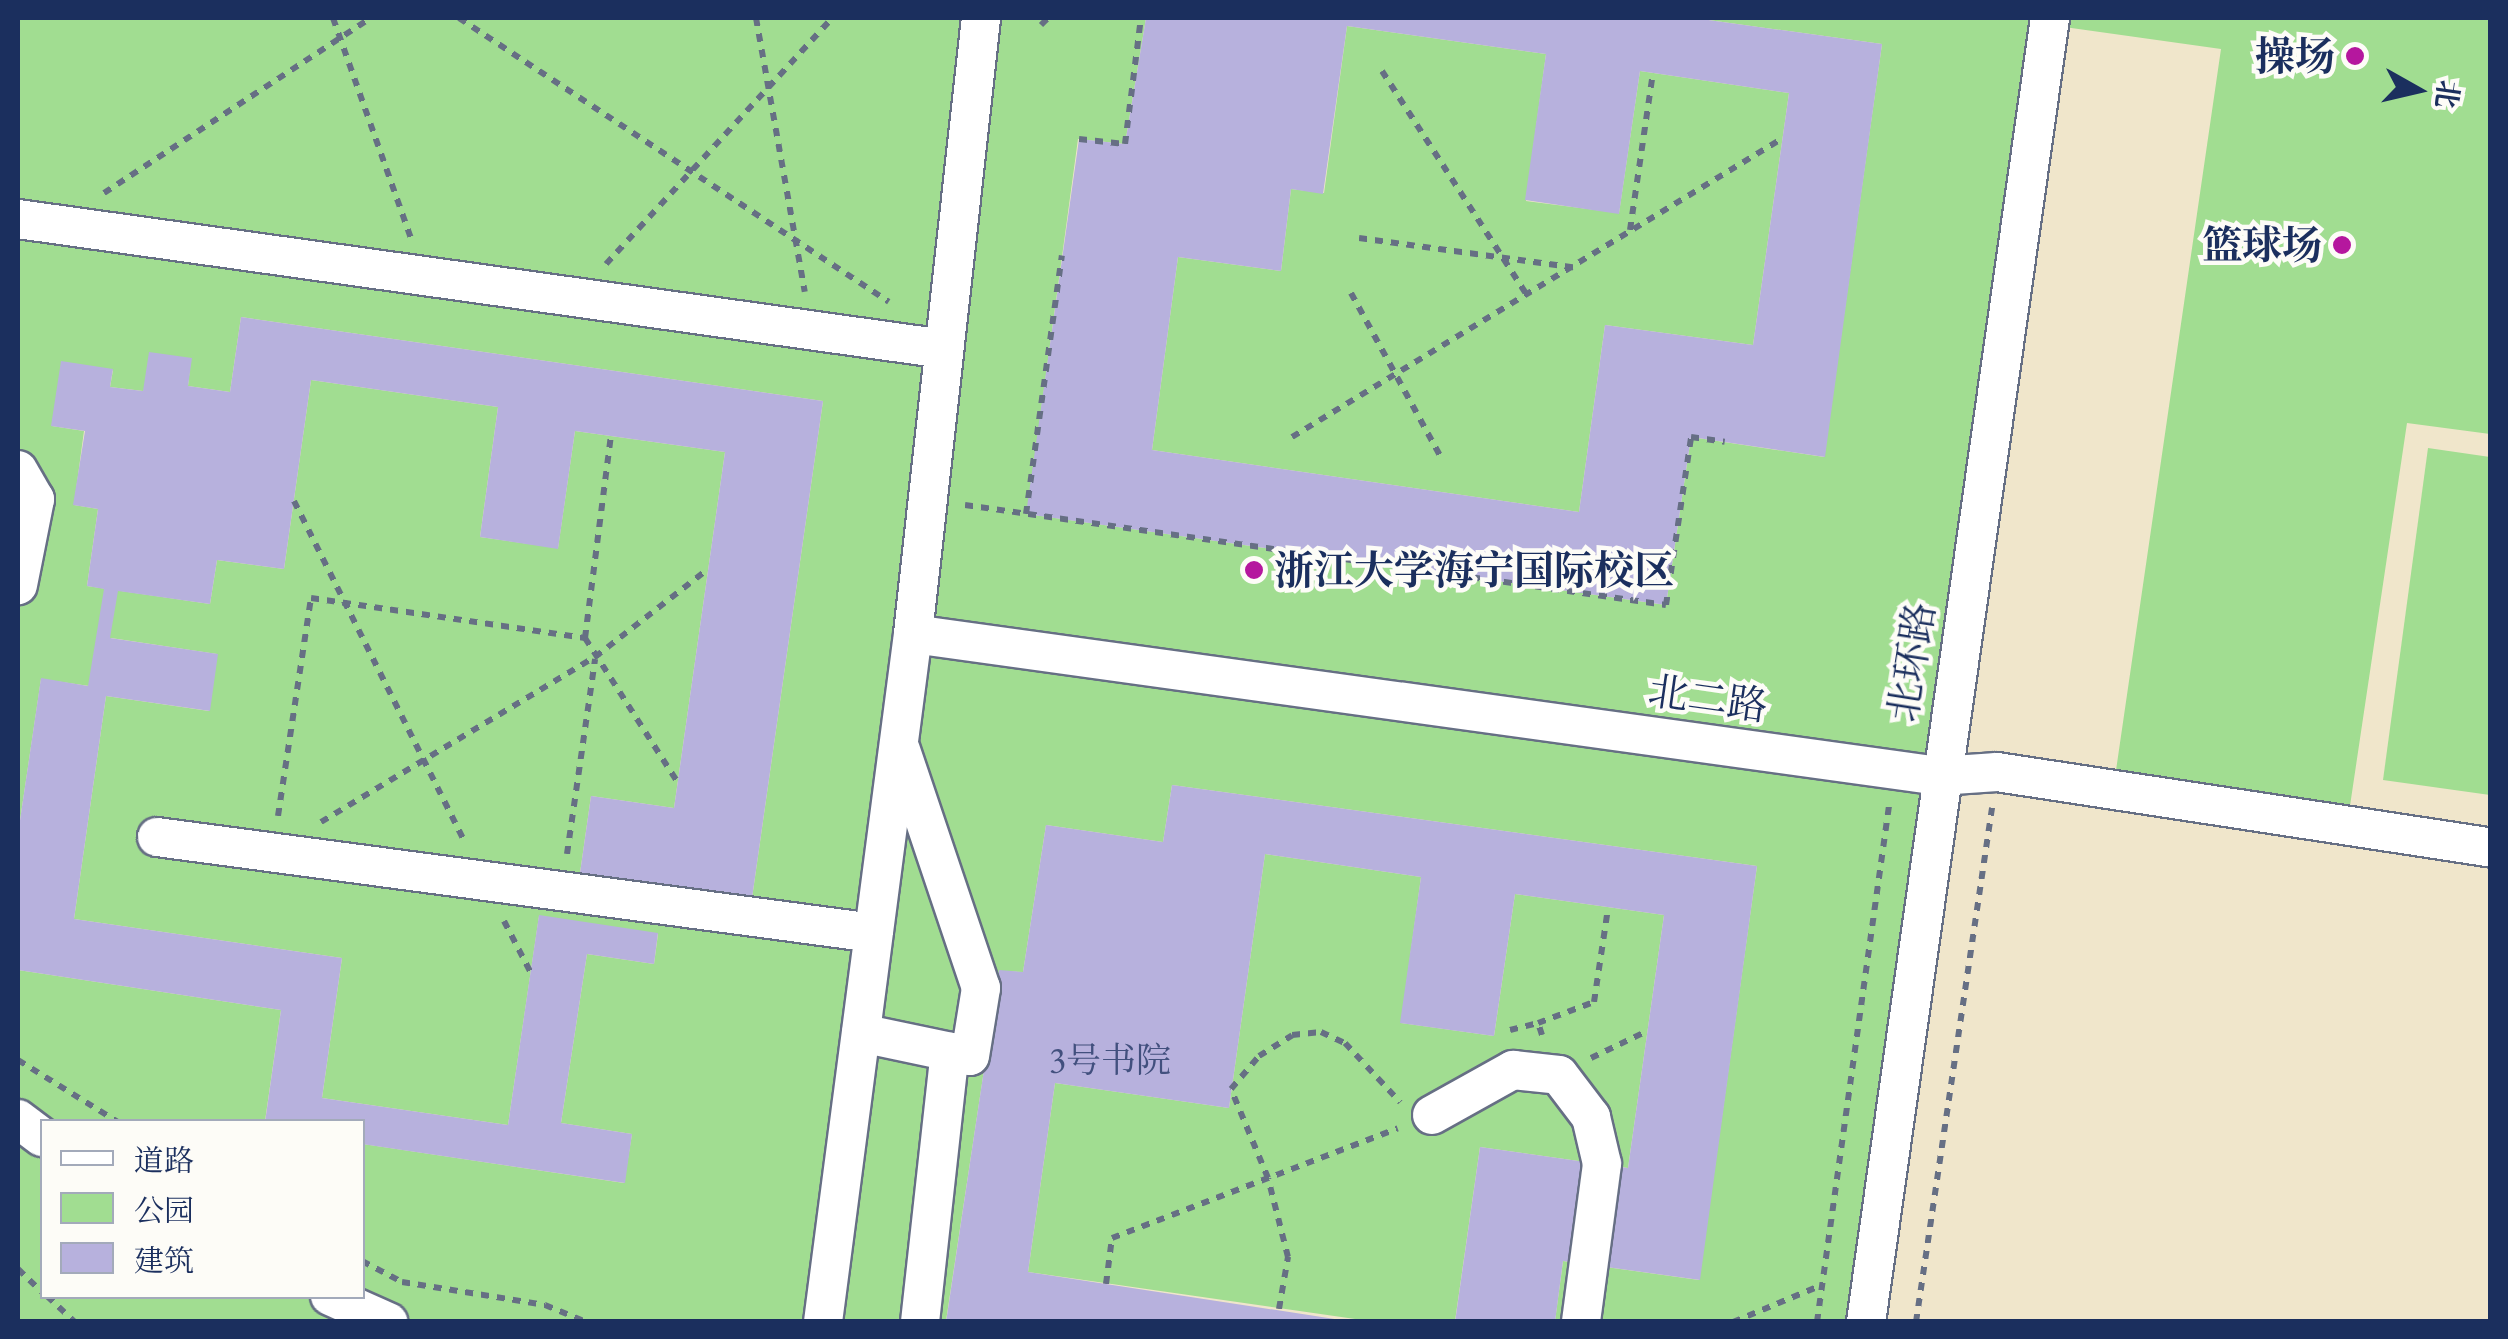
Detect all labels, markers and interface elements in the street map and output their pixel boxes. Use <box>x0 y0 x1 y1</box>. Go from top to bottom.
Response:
place label: 操场 <box>2255 32 2335 80</box>
north arrow <box>2368 40 2468 140</box>
marker: 操场 <box>2344 45 2366 67</box>
text: 北 <box>2428 78 2467 111</box>
place label: 篮球场 <box>2202 221 2322 269</box>
marker: 篮球场 <box>2331 234 2353 256</box>
place label: 浙江大学海宁国际校区 <box>1274 546 1674 594</box>
marker: 浙江大学海宁国际校区 <box>1243 559 1265 581</box>
street label: 北环路 <box>1878 599 1944 725</box>
street label: 北二路 <box>1645 666 1771 730</box>
house number: 3号书院 <box>1049 1039 1171 1081</box>
legend <box>40 1119 365 1299</box>
text: 道路 <box>134 1141 194 1180</box>
text: 公园 <box>134 1191 194 1230</box>
text: 建筑 <box>134 1241 194 1280</box>

